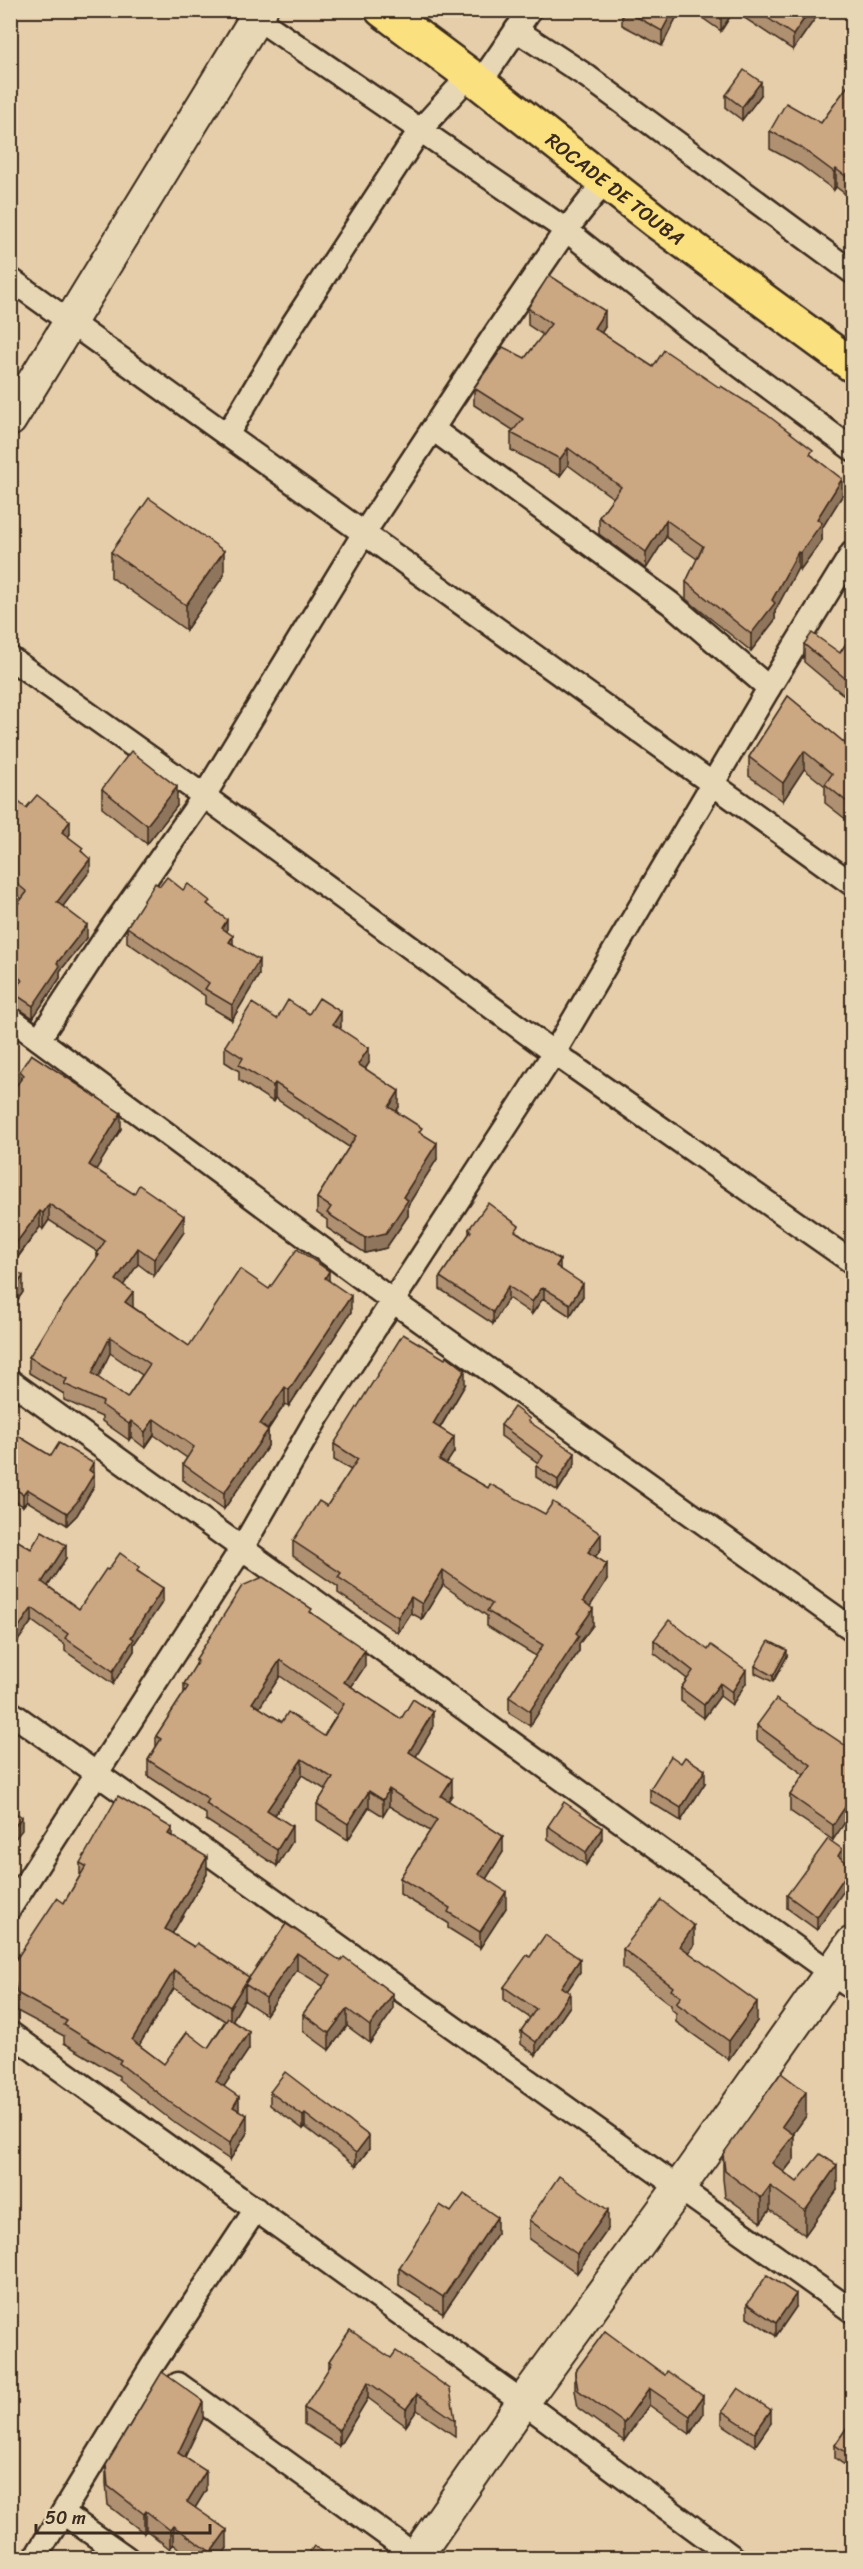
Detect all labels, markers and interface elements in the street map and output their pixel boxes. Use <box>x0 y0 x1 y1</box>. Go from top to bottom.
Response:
street label: ROCADE DE TOUBA <box>537 123 692 255</box>
scale bar <box>36 2497 210 2535</box>
text: 50 m <box>45 2502 86 2534</box>

